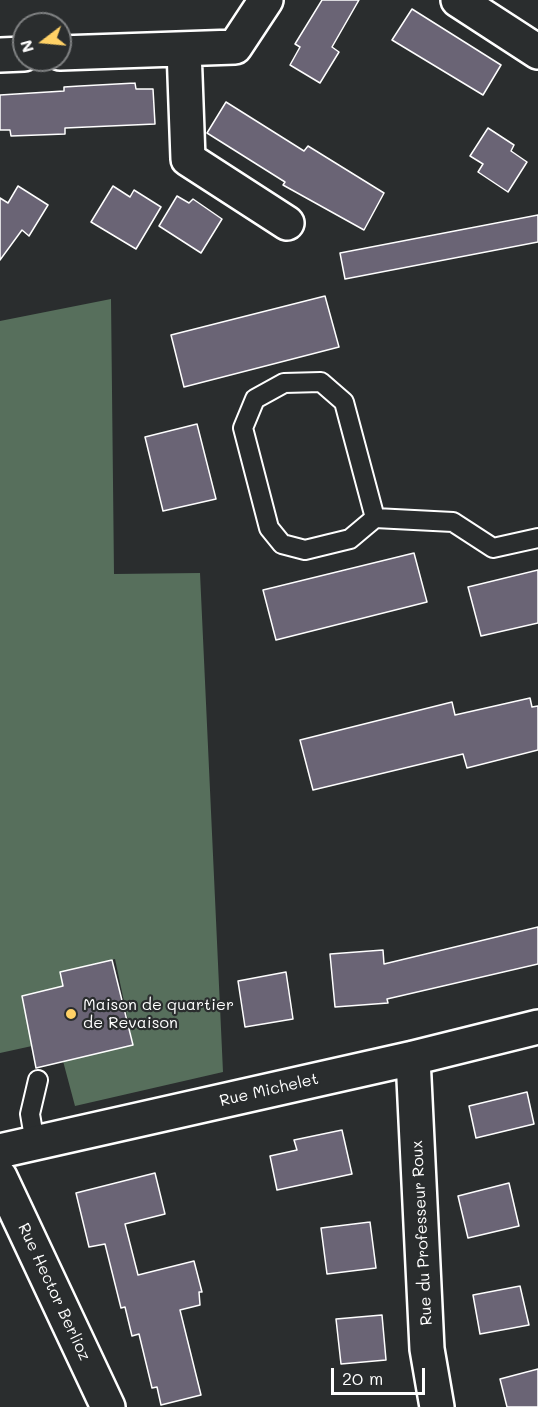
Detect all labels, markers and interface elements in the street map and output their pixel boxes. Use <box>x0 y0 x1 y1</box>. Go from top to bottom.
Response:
north arrow <box>12 12 72 72</box>
text: N <box>14 38 38 55</box>
place label: Maison de quartier de Revaison <box>83 995 234 1033</box>
marker: Maison de quartier de Revaison <box>64 1007 78 1021</box>
street label: Rue Michelet <box>218 1069 320 1111</box>
street label: Rue du Professeur Roux <box>408 1140 436 1326</box>
street label: Rue Hector Berlioz <box>14 1220 94 1364</box>
scale bar <box>334 1356 428 1394</box>
text: 20 m <box>342 1366 383 1390</box>

